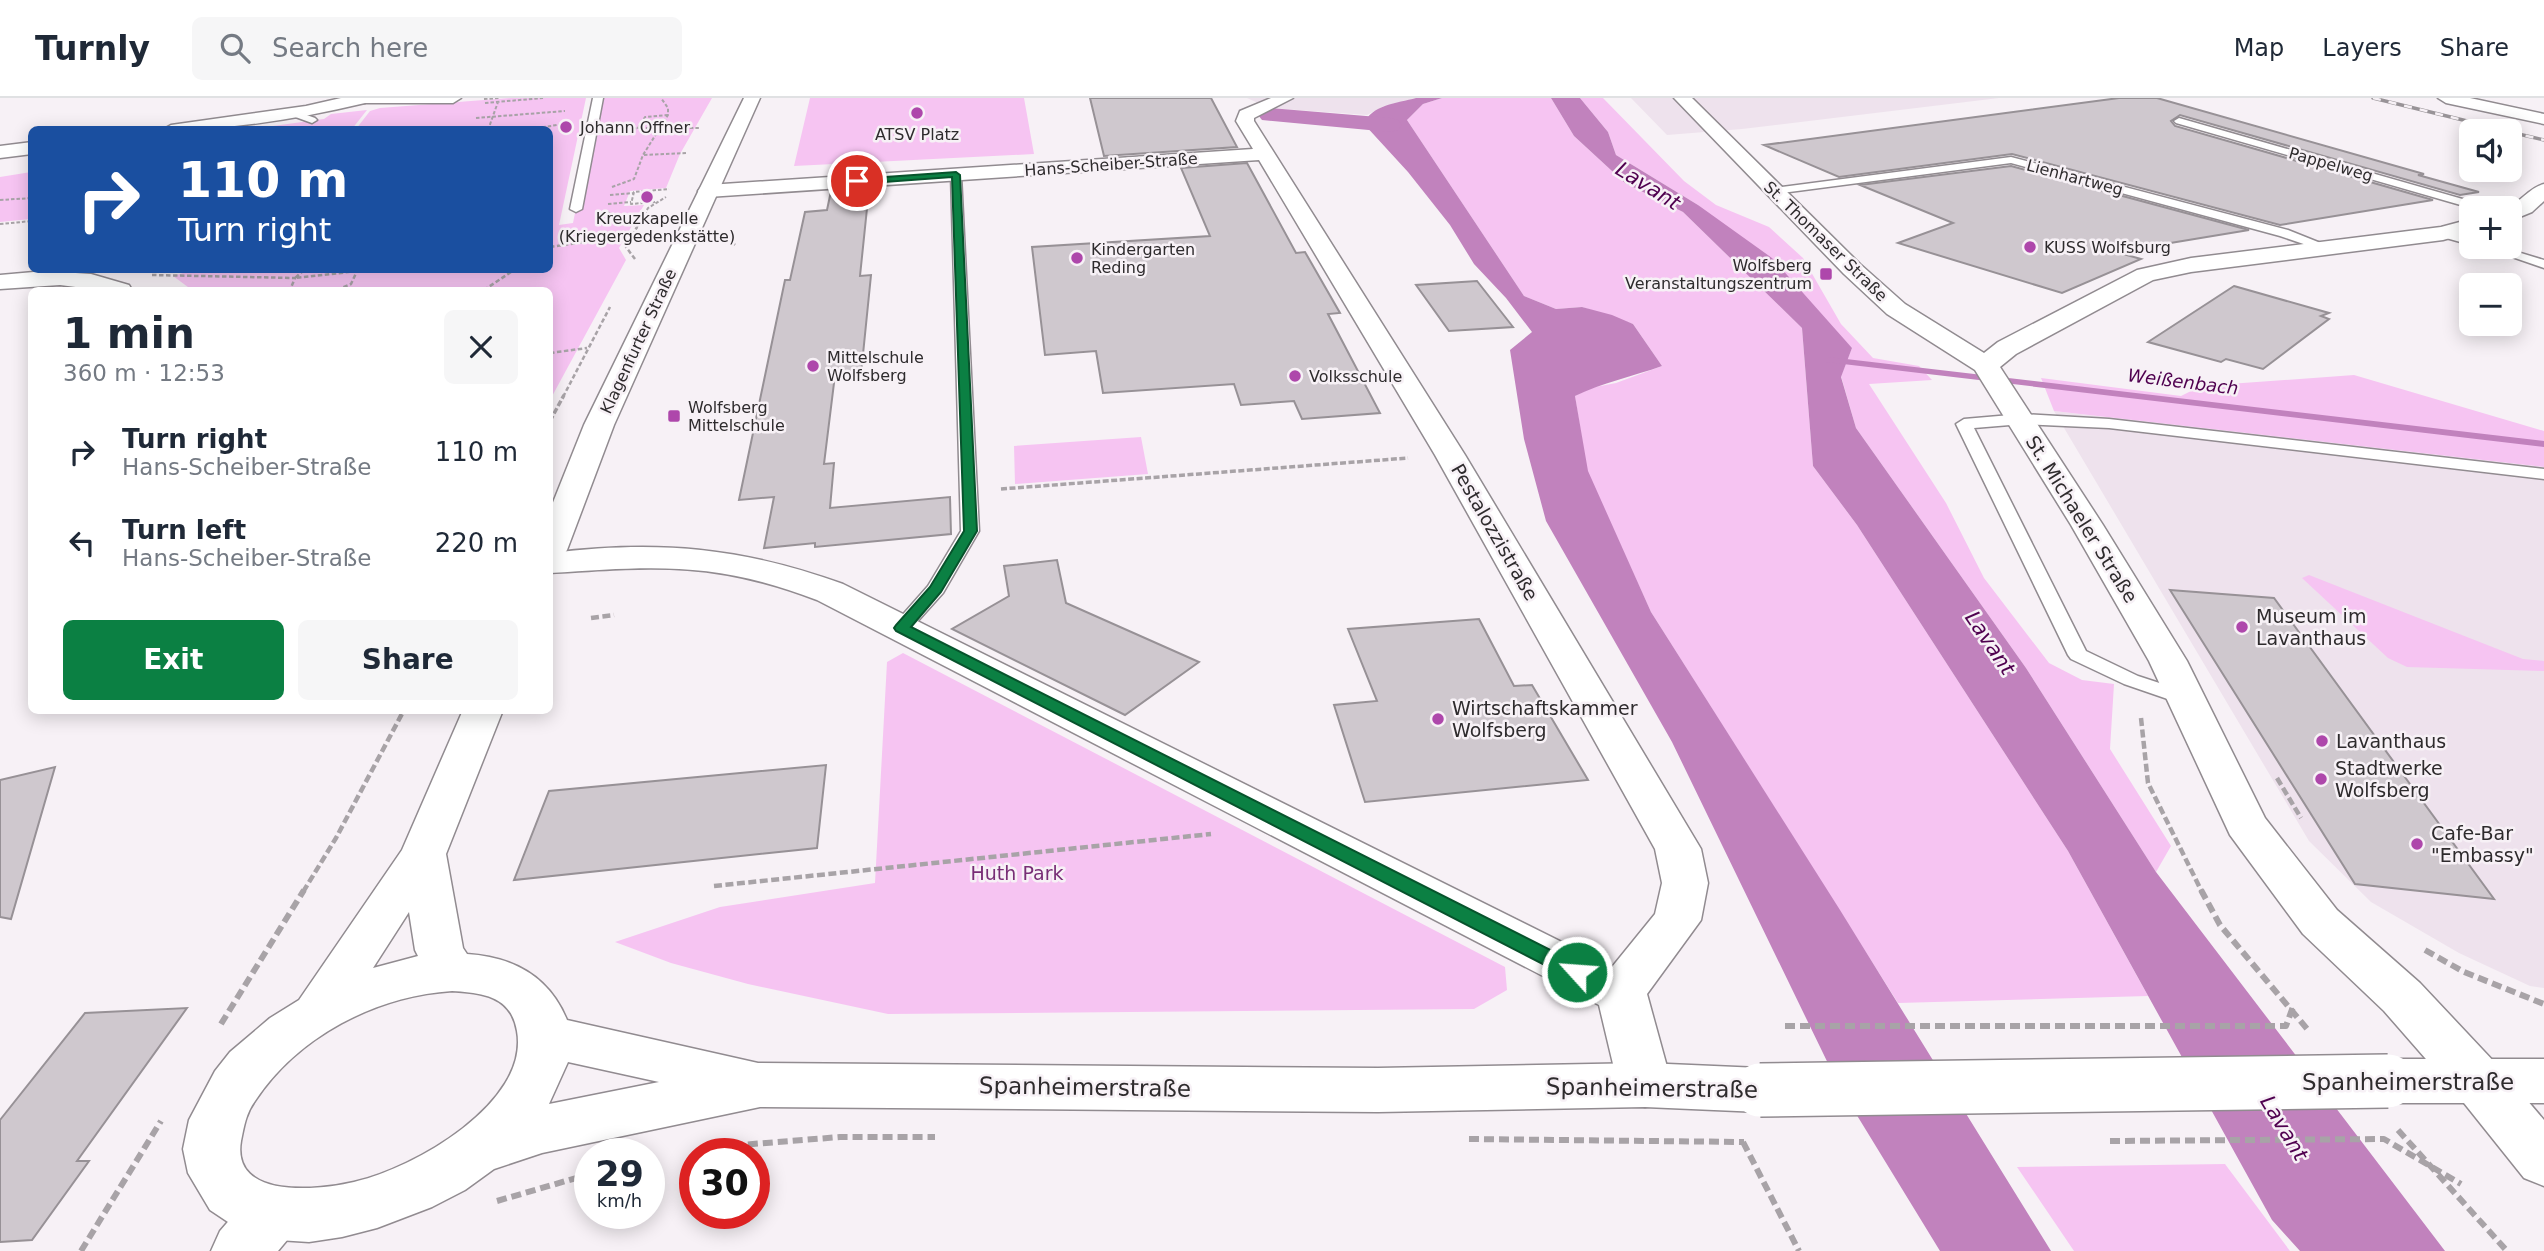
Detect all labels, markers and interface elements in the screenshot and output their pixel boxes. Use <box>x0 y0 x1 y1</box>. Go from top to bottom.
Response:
search box <box>192 17 682 80</box>
text: Turnly <box>35 29 150 68</box>
icon: search <box>216 29 254 67</box>
text: Search here <box>272 33 428 63</box>
text: Map <box>2234 34 2284 62</box>
text: Layers <box>2322 34 2402 62</box>
text: Share <box>2440 34 2509 62</box>
marker: ATSV Platz <box>909 105 925 121</box>
place label: Johann Offner <box>579 118 690 137</box>
marker: Johann Offner <box>558 119 574 135</box>
map controls <box>2459 119 2522 336</box>
button: sound <box>2459 119 2522 182</box>
place label: ATSV Platz <box>875 125 959 144</box>
street label: Pappelweg <box>2287 143 2375 186</box>
street label: Hans-Scheiber-Straße <box>1024 149 1198 180</box>
pin <box>827 151 887 211</box>
text: 110 m <box>178 152 348 209</box>
icon: right <box>63 154 154 245</box>
street label: Lienhartweg <box>2024 155 2125 200</box>
water label: Lavant <box>1611 157 1685 215</box>
icon: arrive <box>838 162 876 200</box>
street label: St. Thomaser Straße <box>1760 177 1891 305</box>
marker: Kreuzkapelle (Kriegergedenkstätte) <box>639 189 655 205</box>
button: + <box>2459 196 2522 259</box>
place label: Kreuzkapelle (Kriegergedenkstätte) <box>559 209 735 246</box>
text: Turn right <box>178 211 331 249</box>
place label: KUSS Wolfsburg <box>2044 238 2171 257</box>
marker: KUSS Wolfsburg <box>2022 239 2038 255</box>
place label: Kindergarten Reding <box>1091 240 1195 277</box>
marker: Kindergarten Reding <box>1069 250 1085 266</box>
place label: Wolfsberg Veranstaltungszentrum <box>1625 256 1812 293</box>
street label: Klagenfurter Straße <box>597 266 680 417</box>
marker: Wolfsberg Veranstaltungszentrum <box>1818 266 1834 282</box>
button: − <box>2459 273 2522 336</box>
text: 1 min <box>63 309 195 358</box>
button: close <box>444 310 518 384</box>
place label: Mittelschule Wolfsberg <box>827 348 924 385</box>
marker: Mittelschule Wolfsberg <box>805 358 821 374</box>
text: 360 m · 12:53 <box>63 360 225 386</box>
water label: Weißenbach <box>2126 364 2240 399</box>
place label: Volksschule <box>1309 367 1402 386</box>
marker: Volksschule <box>1287 368 1303 384</box>
place label: Wolfsberg Mittelschule <box>688 398 785 435</box>
marker: Wolfsberg Mittelschule <box>666 408 682 424</box>
text: Turn right <box>122 424 267 454</box>
street label: St. Michaeler Straße <box>2022 432 2142 606</box>
icon: right <box>63 433 101 471</box>
text: 110 m <box>435 437 518 467</box>
text: Hans-Scheiber-Straße <box>122 454 371 480</box>
street label: Pestalozzistraße <box>1447 460 1543 604</box>
text: Turn left <box>122 515 246 545</box>
icon: left <box>63 524 101 562</box>
text: 220 m <box>435 528 518 558</box>
text: Hans-Scheiber-Straße <box>122 545 371 571</box>
place label: Museum im Lavanthaus <box>2256 605 2366 649</box>
water label: Lavant <box>1960 607 2020 680</box>
marker: Museum im Lavanthaus <box>2234 619 2250 635</box>
button: Exit <box>63 620 284 700</box>
button: Share <box>298 620 518 700</box>
place label: Wirtschaftskammer Wolfsberg <box>1452 697 1638 741</box>
marker: Wirtschaftskammer Wolfsberg <box>1430 711 1446 727</box>
place label: Lavanthaus <box>2336 730 2446 752</box>
marker: Lavanthaus <box>2314 733 2330 749</box>
place label: Stadtwerke Wolfsberg <box>2335 757 2443 801</box>
marker: Stadtwerke Wolfsberg <box>2313 771 2329 787</box>
place label: Cafe-Bar "Embassy" <box>2431 822 2534 866</box>
marker: Cafe-Bar "Embassy" <box>2409 836 2425 852</box>
park label: Huth Park <box>971 862 1063 884</box>
position arrow <box>1540 935 1614 1009</box>
street label: Spanheimerstraße <box>2302 1069 2514 1095</box>
street label: Spanheimerstraße <box>979 1072 1191 1102</box>
street label: Spanheimerstraße <box>1546 1073 1758 1103</box>
water label: Lavant <box>2255 1091 2313 1165</box>
speed limit sign: 30 <box>679 1138 770 1229</box>
text: 29 <box>595 1154 644 1194</box>
text: km/h <box>597 1190 642 1211</box>

